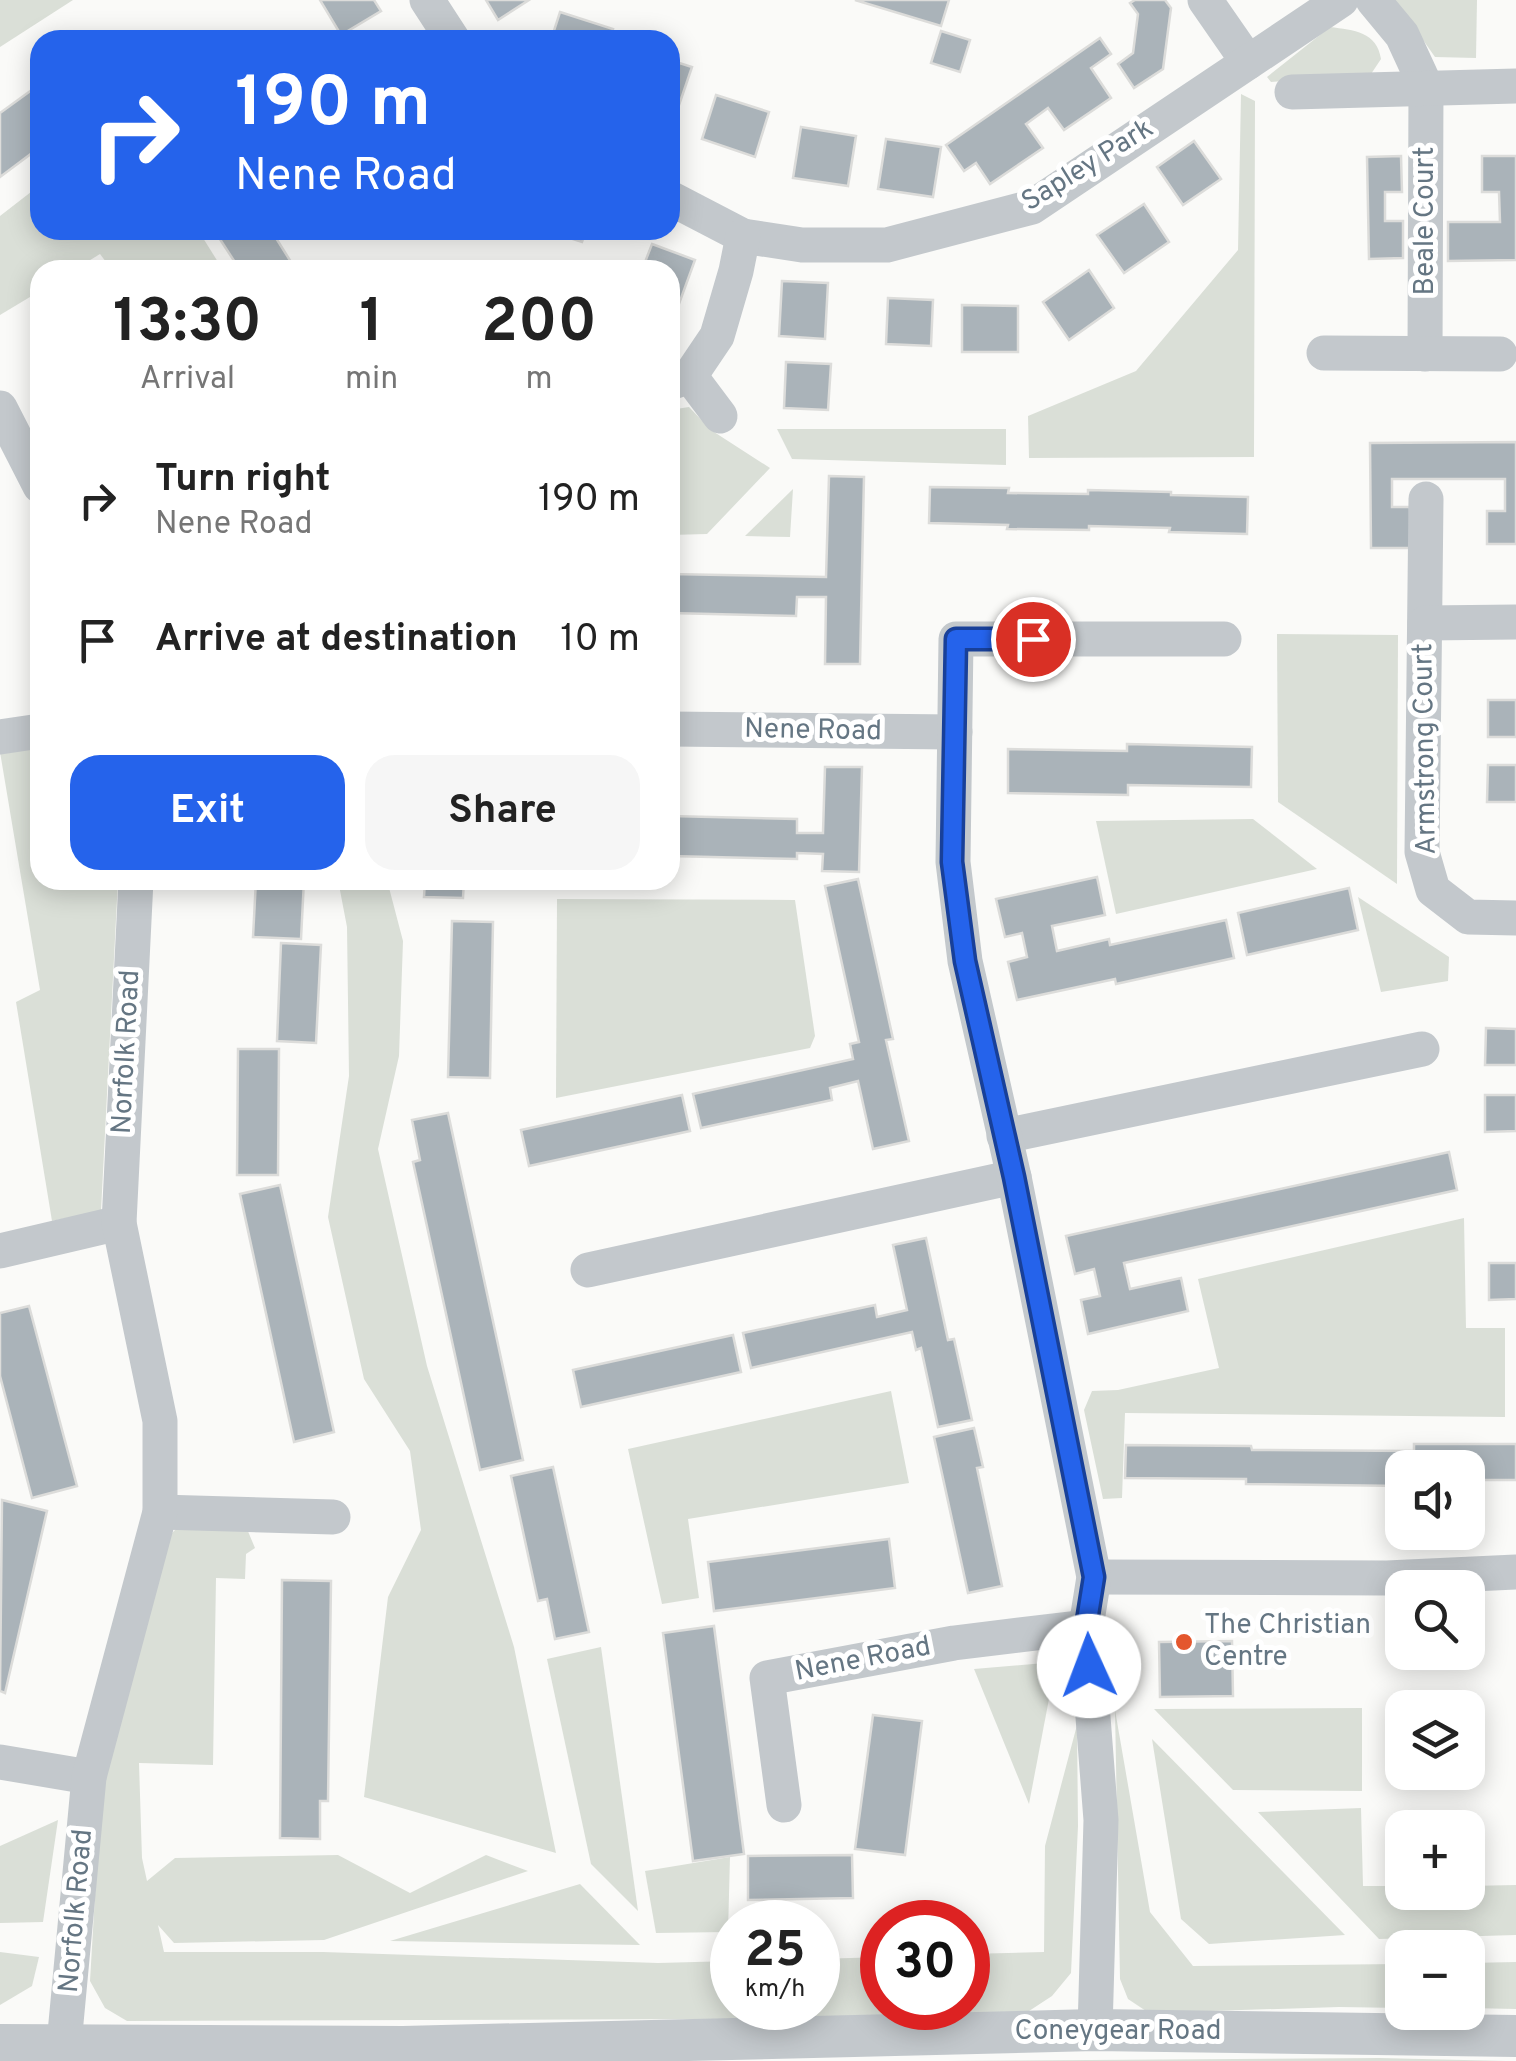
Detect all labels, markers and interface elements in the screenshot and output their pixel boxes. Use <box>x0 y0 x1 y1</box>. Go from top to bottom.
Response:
text: 190 m <box>235 62 431 151</box>
icon: right <box>70 70 200 200</box>
street label: Sapley Park <box>1015 111 1161 221</box>
street label: Beale Court <box>1408 147 1444 296</box>
text: Nene Road <box>235 149 457 206</box>
text: 13:30 <box>113 287 262 363</box>
text: 1 <box>360 287 384 363</box>
text: 200 <box>481 287 597 363</box>
text: Arrival <box>140 360 235 400</box>
text: min <box>345 360 398 400</box>
text: m <box>526 360 553 400</box>
text: Turn right <box>155 456 330 505</box>
icon: right <box>70 473 125 528</box>
text: 190 m <box>538 476 640 525</box>
text: Nene Road <box>155 505 313 545</box>
pin <box>991 597 1076 682</box>
icon: arrive <box>1006 612 1061 667</box>
icon: arrive <box>70 613 125 668</box>
text: Arrive at destination <box>155 616 518 665</box>
text: 10 m <box>560 616 640 665</box>
street label: Armstrong Court <box>1406 643 1446 855</box>
street label: Nene Road <box>744 712 882 750</box>
button: Exit <box>70 755 345 870</box>
button: Share <box>365 755 640 870</box>
street label: Norfolk Road <box>105 969 149 1135</box>
map controls <box>1385 1450 1485 2030</box>
button: sound <box>1385 1450 1485 1550</box>
button: search <box>1385 1570 1485 1670</box>
place label: The Christian Centre <box>1204 1608 1371 1676</box>
position arrow <box>1037 1614 1141 1718</box>
street label: Nene Road <box>792 1629 934 1691</box>
marker: The Christian Centre <box>1173 1631 1195 1653</box>
button: layers <box>1385 1690 1485 1790</box>
button: + <box>1385 1810 1485 1910</box>
street label: Norfolk Road <box>52 1828 102 1994</box>
speed limit sign: 30 <box>860 1900 990 2030</box>
text: 25 <box>744 1921 806 1984</box>
button: − <box>1385 1930 1485 2030</box>
text: km/h <box>745 1974 805 2006</box>
street label: Coneygear Road <box>1014 2014 1222 2050</box>

